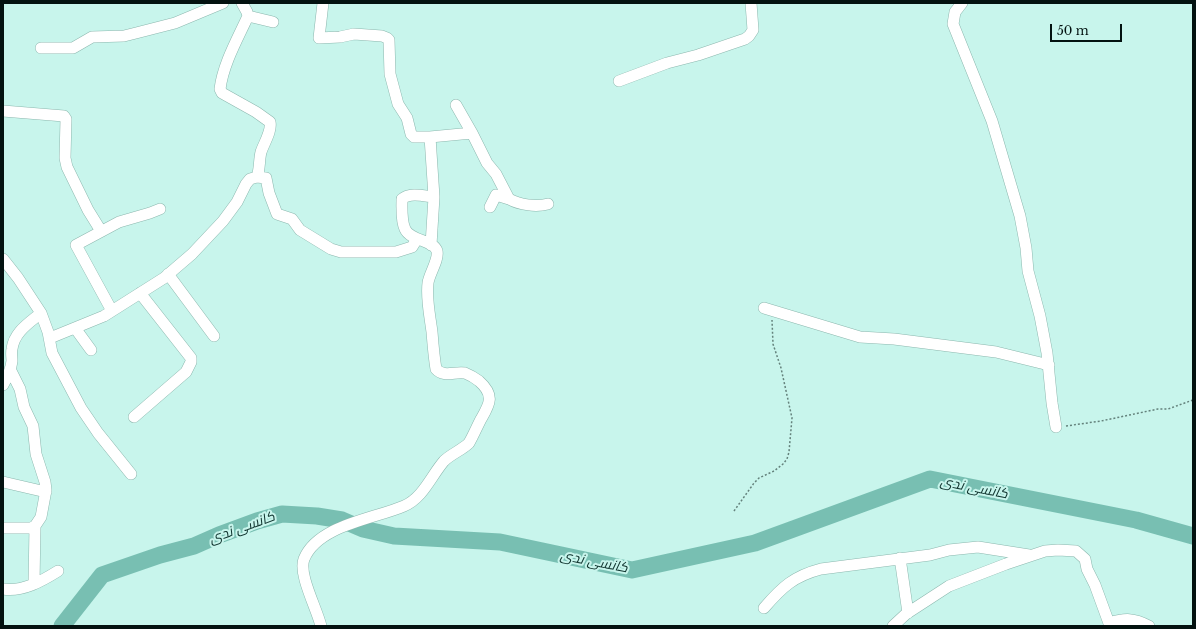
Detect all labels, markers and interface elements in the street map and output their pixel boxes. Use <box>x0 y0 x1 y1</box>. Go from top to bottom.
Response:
scale bar <box>1052 16 1124 42</box>
text: 50 m <box>1057 23 1089 38</box>
water label: کانسی ندی <box>939 473 1009 503</box>
water label: کانسی ندی <box>207 508 277 548</box>
water label: کانسی ندی <box>559 547 629 577</box>

